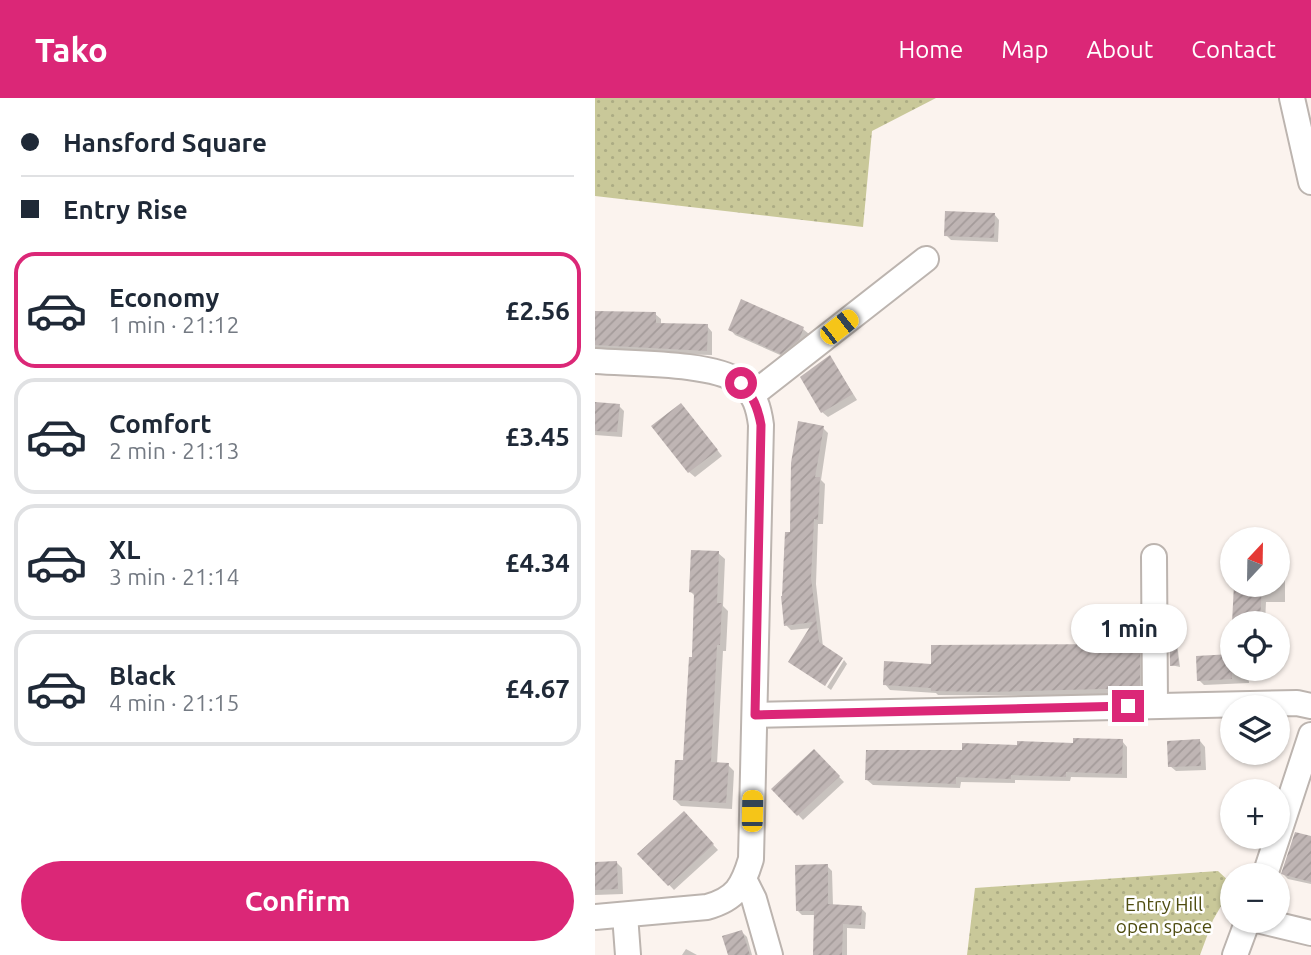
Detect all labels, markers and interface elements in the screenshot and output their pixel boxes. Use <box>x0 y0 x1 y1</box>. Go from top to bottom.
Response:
text: Tako <box>35 31 108 68</box>
text: Home <box>898 36 963 63</box>
text: Map <box>1001 36 1048 63</box>
text: About <box>1086 36 1153 63</box>
text: Contact <box>1191 36 1276 63</box>
text: Hansford Square <box>63 128 267 157</box>
text: Entry Rise <box>63 195 188 224</box>
icon: car <box>25 279 88 342</box>
text: Economy <box>109 283 219 312</box>
text: £2.56 <box>505 296 570 325</box>
car <box>816 306 863 348</box>
text: 1 min · 21:12 <box>109 312 240 337</box>
route start <box>725 367 757 399</box>
icon: car <box>25 405 88 468</box>
text: Comfort <box>109 409 212 438</box>
text: £3.45 <box>505 422 570 451</box>
text: 2 min · 21:13 <box>109 438 240 463</box>
north arrow <box>1220 527 1290 597</box>
map controls <box>1220 527 1290 933</box>
icon: car <box>25 531 88 594</box>
text: XL <box>109 535 140 564</box>
text: £4.34 <box>505 548 570 577</box>
text: 3 min · 21:14 <box>109 564 240 589</box>
callout: 1 min <box>1070 604 1186 654</box>
button: locate <box>1220 611 1290 681</box>
text: 1 min <box>1100 616 1158 641</box>
icon: car <box>25 657 88 720</box>
text: Black <box>109 661 176 690</box>
text: £4.67 <box>505 674 570 703</box>
text: 4 min · 21:15 <box>109 690 240 715</box>
route end <box>1112 690 1144 722</box>
button: layers <box>1220 695 1290 765</box>
button: + <box>1220 779 1290 849</box>
car <box>742 790 763 832</box>
button: Confirm <box>21 861 574 941</box>
button: − <box>1220 863 1290 933</box>
park label: Entry Hill open space <box>1116 893 1212 937</box>

